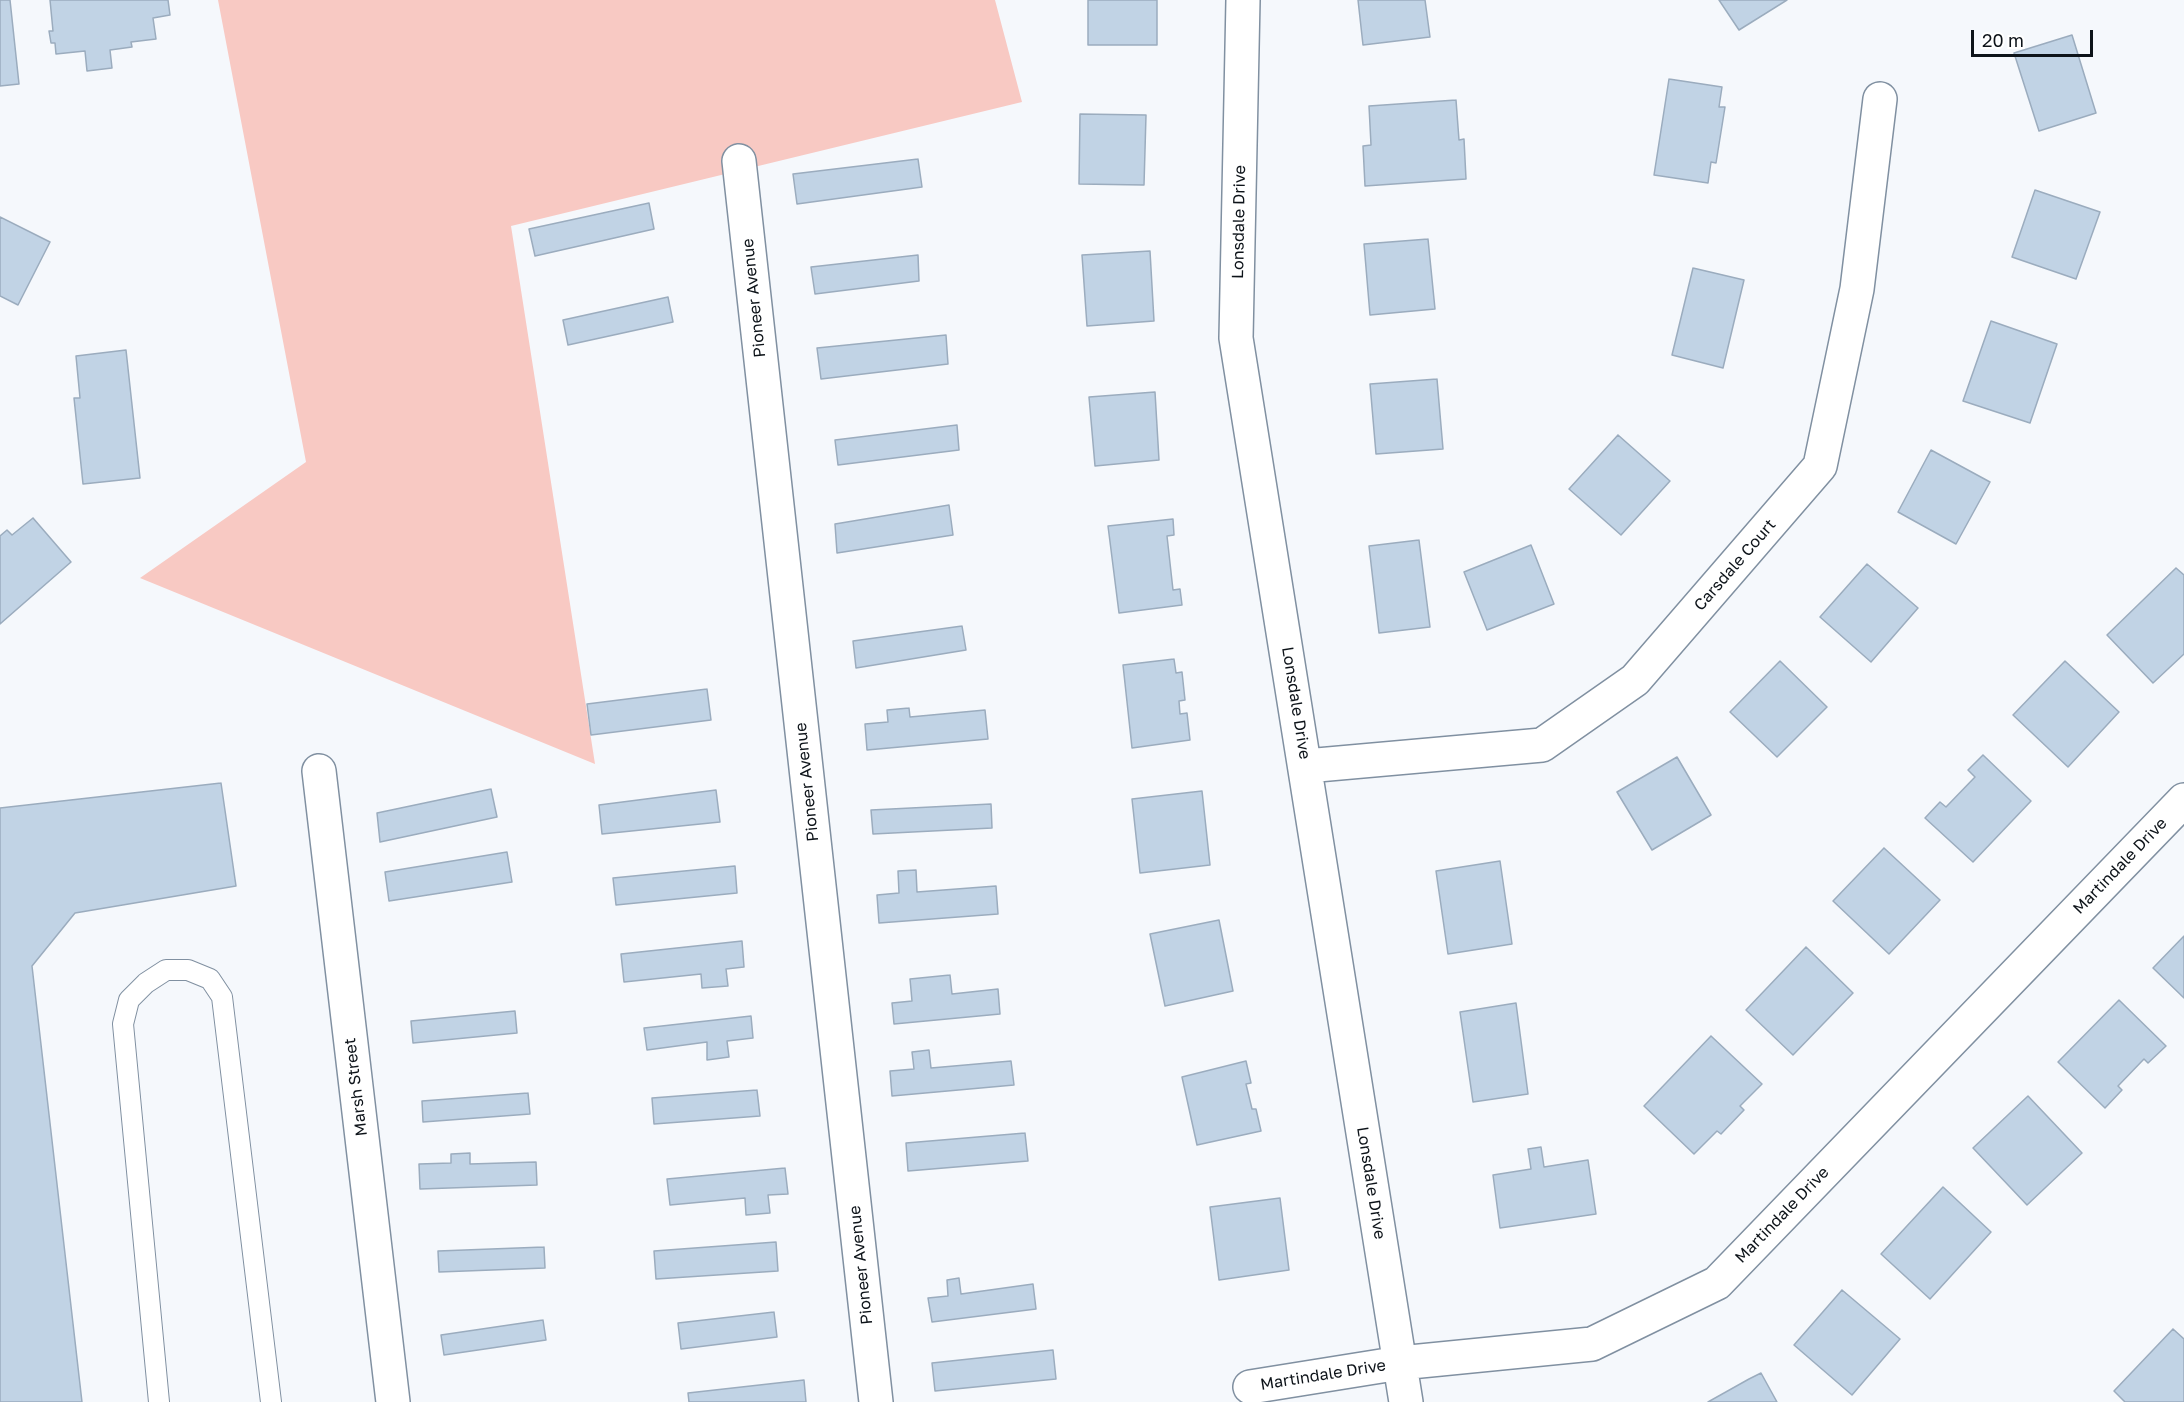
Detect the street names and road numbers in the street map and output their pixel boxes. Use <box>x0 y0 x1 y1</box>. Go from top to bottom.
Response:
street label: Lonsdale Drive <box>1228 165 1250 279</box>
street label: Pioneer Avenue <box>738 238 770 358</box>
street label: Carsdale Court <box>1690 515 1780 615</box>
street label: Lonsdale Drive <box>1278 645 1314 761</box>
street label: Pioneer Avenue <box>791 722 823 842</box>
street label: Martindale Drive <box>2069 814 2171 918</box>
street label: Marsh Street <box>340 1037 372 1137</box>
street label: Lonsdale Drive <box>1353 1125 1389 1241</box>
street label: Martindale Drive <box>1731 1163 1833 1267</box>
street label: Pioneer Avenue <box>845 1205 877 1325</box>
street label: Martindale Drive <box>1259 1356 1387 1394</box>

